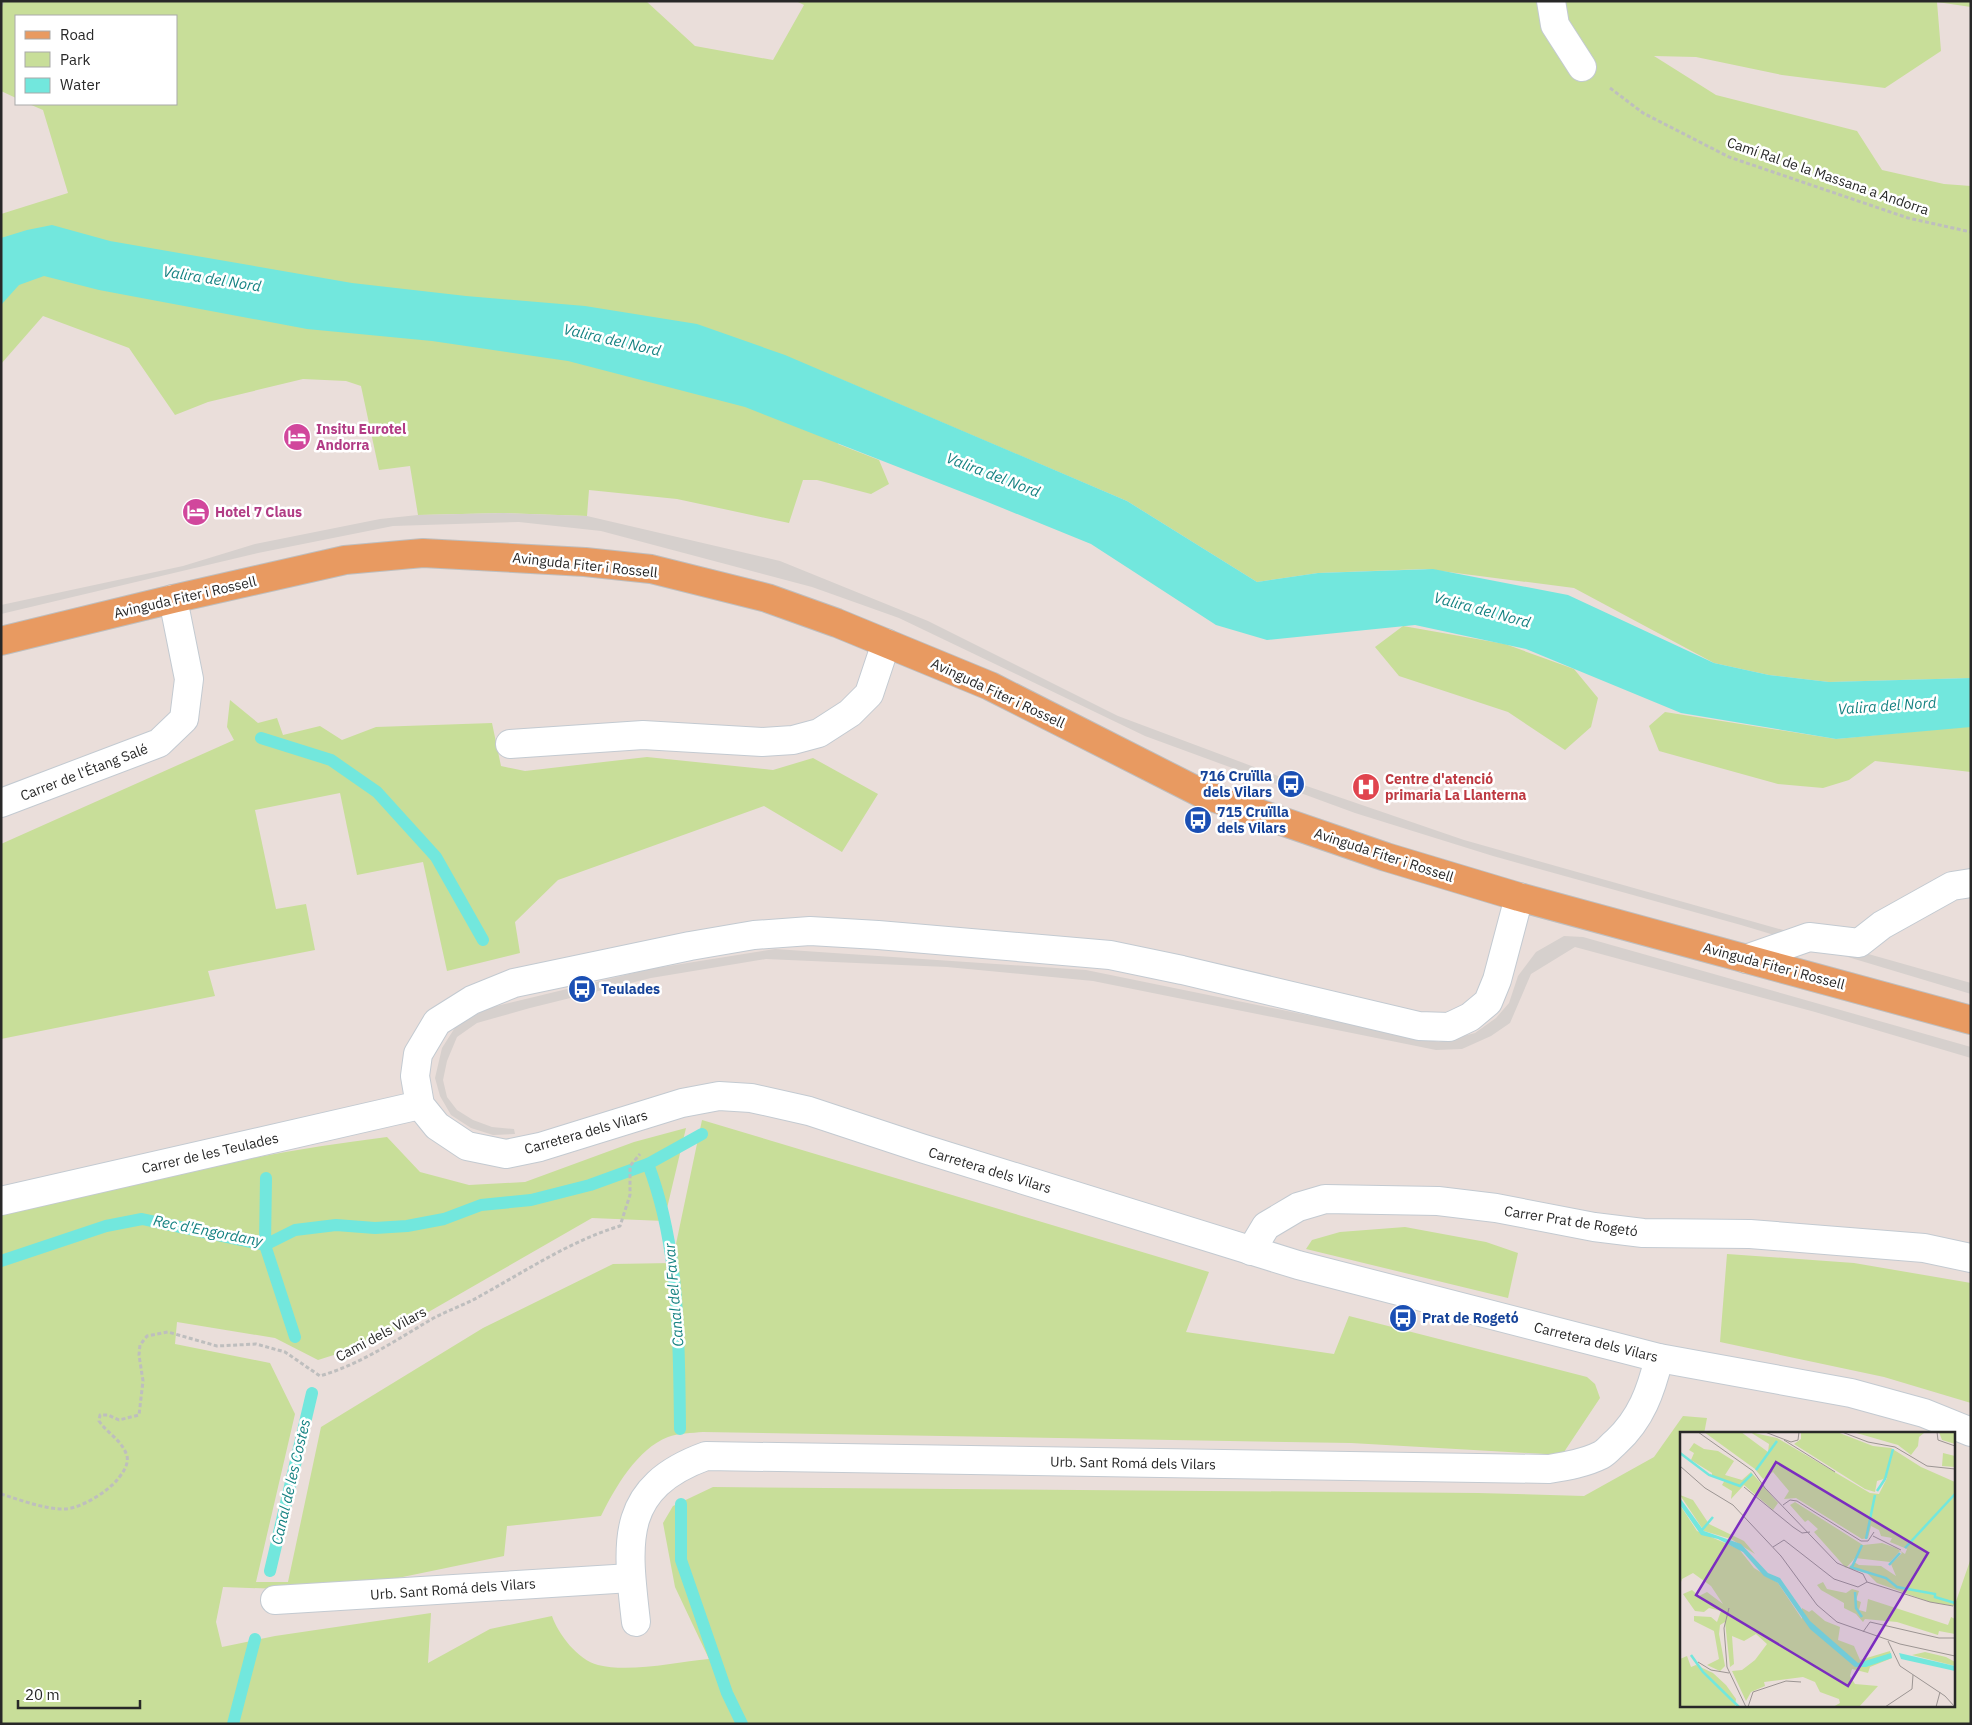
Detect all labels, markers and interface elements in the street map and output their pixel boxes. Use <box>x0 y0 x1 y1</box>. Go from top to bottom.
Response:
legend <box>15 15 178 105</box>
text: Road <box>60 25 95 44</box>
text: Park <box>60 50 90 69</box>
text: Water <box>60 75 101 94</box>
street label: Camí Ral de la Massana a Andorra <box>1725 133 1932 219</box>
water label: Valira del Nord <box>162 261 263 296</box>
water label: Valira del Nord <box>562 319 663 360</box>
place label: Insitu Eurotel Andorra <box>316 420 406 454</box>
hotel icon: Insitu Eurotel Andorra <box>282 422 312 452</box>
water label: Valira del Nord <box>943 448 1043 501</box>
hotel icon: Hotel 7 Claus <box>181 497 211 527</box>
place label: Hotel 7 Claus <box>215 503 302 521</box>
street label: Avinguda Fiter i Rossell <box>512 548 659 582</box>
street label: Avinguda Fiter i Rossell <box>112 572 258 622</box>
water label: Valira del Nord <box>1432 588 1533 632</box>
street label: Avinguda Fiter i Rossell <box>928 654 1068 732</box>
water label: Valira del Nord <box>1837 693 1937 718</box>
street label: Carrer de l'Étang Salé <box>17 738 151 805</box>
place label: 716 Cruïlla dels Vilars <box>1200 767 1272 801</box>
bus stop icon: 716 Cruïlla dels Vilars <box>1276 769 1306 799</box>
place label: Centre d'atenció primaria La Llanterna <box>1385 770 1526 804</box>
hospital icon: Centre d'atenció primaria La Llanterna <box>1351 772 1381 802</box>
place label: 715 Cruïlla dels Vilars <box>1217 803 1289 837</box>
bus stop icon: 715 Cruïlla dels Vilars <box>1183 805 1213 835</box>
street label: Avinguda Fiter i Rossell <box>1312 824 1456 886</box>
street label: Avinguda Fiter i Rossell <box>1701 938 1847 994</box>
bus stop icon: Teulades <box>567 974 597 1004</box>
place label: Teulades <box>601 980 660 998</box>
street label: Carretera dels Vilars <box>522 1106 650 1158</box>
street label: Carrer de les Teulades <box>140 1128 280 1178</box>
street label: Carretera dels Vilars <box>926 1143 1054 1197</box>
street label: Carrer Prat de Rogetó <box>1503 1202 1639 1240</box>
water label: Rec d'Engordany <box>152 1211 265 1251</box>
water label: Canal del Favar <box>659 1242 687 1348</box>
street label: Cami dels Vilars <box>333 1302 430 1365</box>
bus stop icon: Prat de Rogetó <box>1388 1303 1418 1333</box>
place label: Prat de Rogetó <box>1422 1309 1519 1327</box>
street label: Carretera dels Vilars <box>1532 1318 1660 1366</box>
water label: Canal de les Costes <box>267 1417 314 1546</box>
inset map <box>1680 1432 1954 1708</box>
street label: Urb. Sant Romá dels Vilars <box>1050 1453 1216 1473</box>
street label: Urb. Sant Romá dels Vilars <box>370 1574 537 1604</box>
scale bar <box>18 1678 140 1710</box>
text: 20 m <box>25 1685 60 1704</box>

